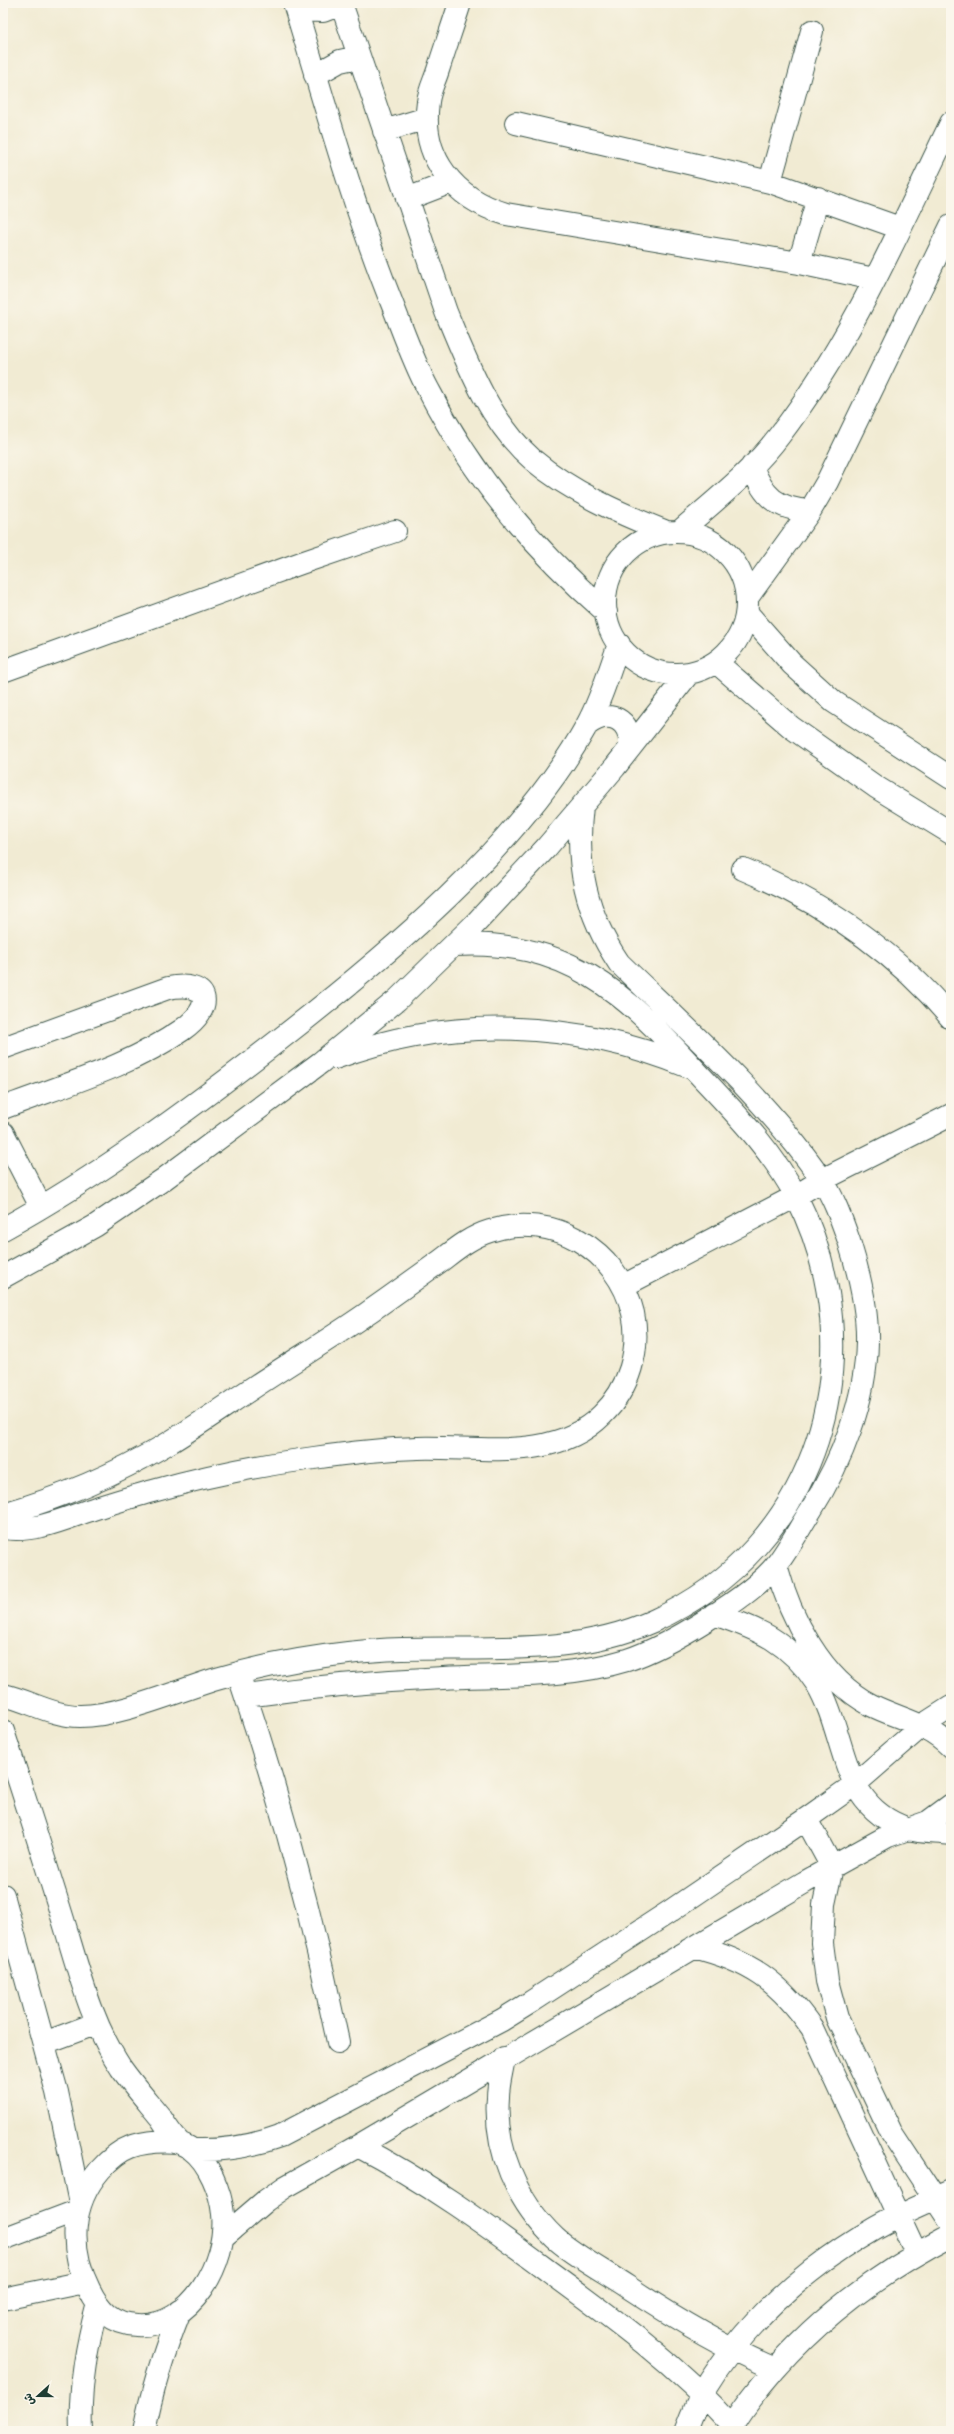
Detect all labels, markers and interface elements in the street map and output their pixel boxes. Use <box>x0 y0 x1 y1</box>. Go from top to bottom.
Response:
north arrow <box>18 2376 58 2416</box>
text: ش <box>20 2391 37 2408</box>

